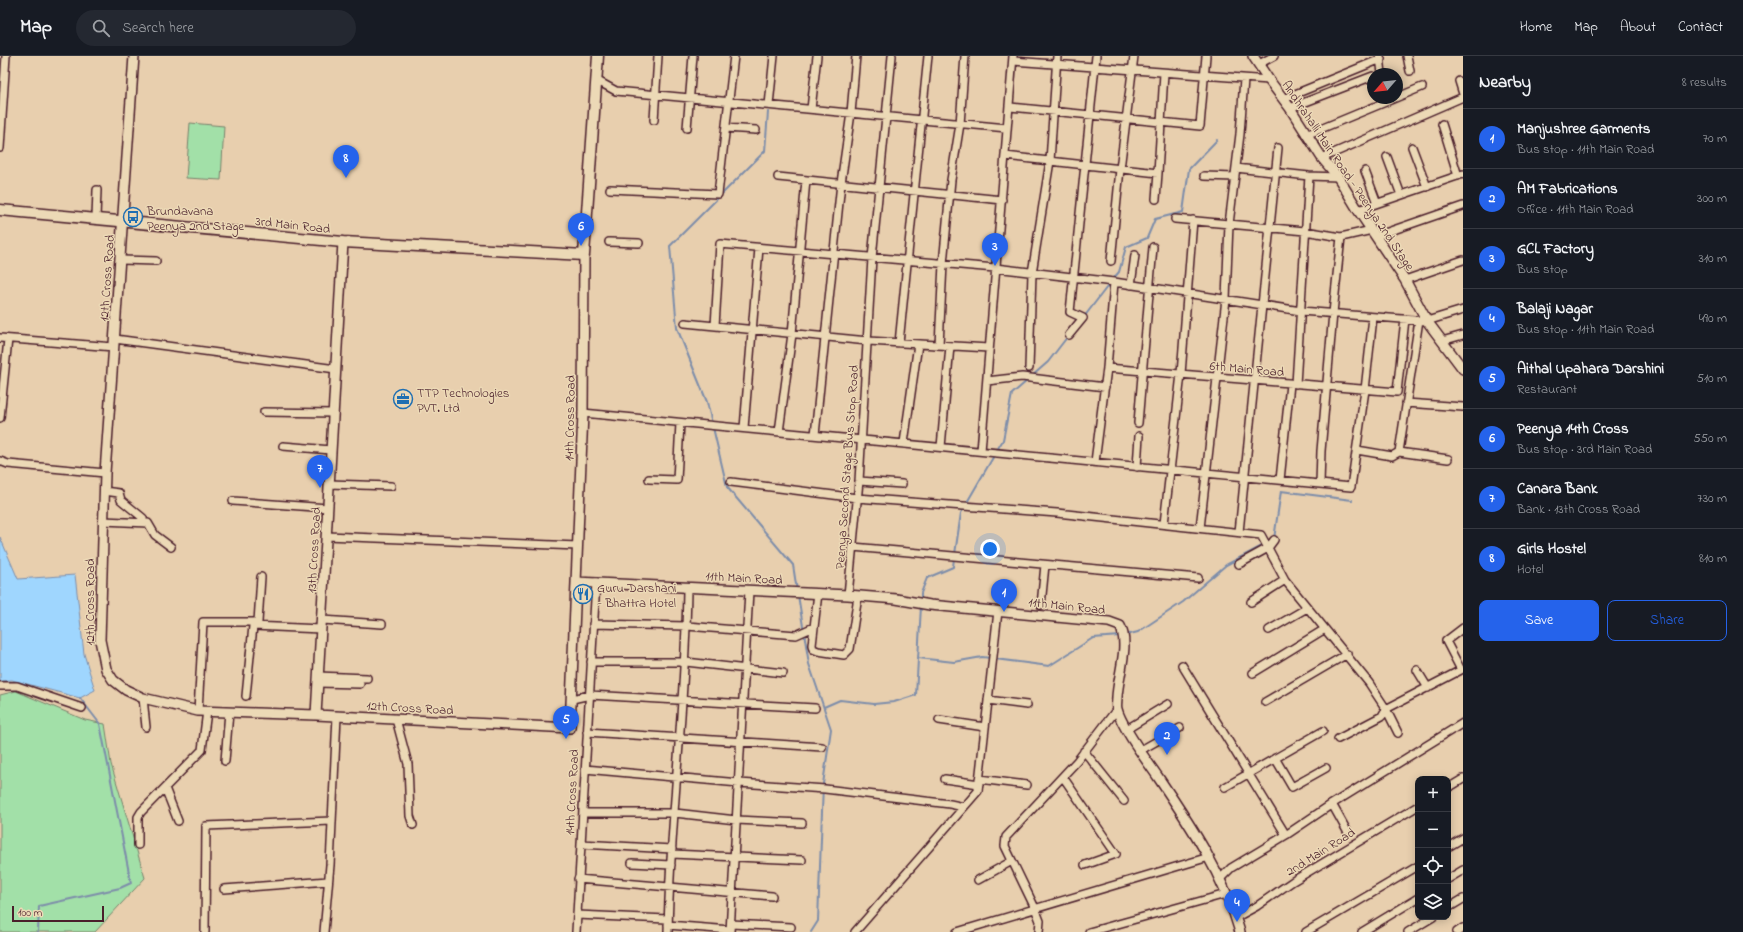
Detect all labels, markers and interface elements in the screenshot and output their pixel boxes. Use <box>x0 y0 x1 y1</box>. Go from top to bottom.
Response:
search box <box>76 10 356 46</box>
text: Map <box>20 14 52 41</box>
icon: search <box>90 17 112 39</box>
text: Search here <box>122 17 194 39</box>
text: Home <box>1520 17 1552 38</box>
text: Map <box>1574 17 1598 38</box>
text: About <box>1620 17 1656 38</box>
text: Contact <box>1678 17 1723 38</box>
north arrow <box>1367 68 1403 104</box>
text: Nearby <box>1479 70 1531 95</box>
text: 8 results <box>1682 73 1727 92</box>
street label: Andhrahalli Main Road - Peenya 2nd Stage <box>1276 77 1419 275</box>
text: Manjushree Garments <box>1517 118 1650 140</box>
text: 1 <box>1490 129 1494 148</box>
text: 70 m <box>1703 129 1727 148</box>
text: Bus stop · 11th Main Road <box>1517 140 1654 159</box>
pin: 8 <box>333 145 359 178</box>
text: AM Fabrications <box>1517 178 1618 200</box>
text: 2 <box>1489 189 1495 208</box>
text: 300 m <box>1697 189 1727 208</box>
text: Office · 11th Main Road <box>1517 200 1634 219</box>
place label: Brundavana Peenya 2nd Stage <box>146 202 244 237</box>
bus stop icon: Brundavana Peenya 2nd Stage <box>122 206 144 228</box>
street label: 3rd Main Road <box>254 212 332 239</box>
pin: 6 <box>568 213 594 246</box>
street label: 12th Cross Road <box>95 233 120 322</box>
pin: 3 <box>982 233 1008 266</box>
text: GCL Factory <box>1517 238 1594 260</box>
text: 3 <box>1489 249 1495 268</box>
text: 310 m <box>1699 249 1727 268</box>
text: Bus stop <box>1517 260 1568 279</box>
text: Balaji Nagar <box>1517 298 1593 320</box>
text: 4 <box>1489 309 1495 328</box>
text: 490 m <box>1699 309 1727 328</box>
text: Bus stop · 11th Main Road <box>1517 320 1654 339</box>
street label: 6th Main Road <box>1209 357 1286 382</box>
text: Aithal Upahara Darshini <box>1517 358 1664 380</box>
street label: Peenya Second Stage Bus Stop Road <box>831 364 865 570</box>
text: 5 <box>1488 369 1496 388</box>
text: 510 m <box>1696 369 1727 388</box>
street label: 14th Cross Road <box>560 374 581 461</box>
text: Restaurant <box>1517 380 1577 399</box>
place label: TTP Technologies PVT. Ltd <box>417 384 510 418</box>
office icon: TTP Technologies PVT. Ltd <box>392 388 414 410</box>
text: Peenya 14th Cross <box>1517 418 1629 440</box>
text: 6 <box>1489 429 1495 448</box>
text: 550 m <box>1693 429 1727 448</box>
text: Bus stop · 3rd Main Road <box>1517 440 1652 459</box>
pin: 7 <box>307 455 333 488</box>
text: Canara Bank <box>1517 478 1598 500</box>
text: 7 <box>1489 489 1495 508</box>
text: 730 m <box>1697 489 1727 508</box>
text: Bank · 13th Cross Road <box>1517 500 1640 519</box>
street label: 13th Cross Road <box>303 506 326 594</box>
text: Girls Hostel <box>1517 538 1586 560</box>
your location <box>980 539 1000 559</box>
text: 8 <box>1490 549 1494 568</box>
text: 810 m <box>1699 549 1727 568</box>
street label: 12th Cross Road <box>81 558 100 646</box>
text: Hotel <box>1517 560 1544 579</box>
street label: 11th Main Road <box>705 567 784 590</box>
place label: Guru Darshani - Bhattra Hotel <box>597 579 676 613</box>
pin: 1 <box>991 579 1017 612</box>
restaurant icon: Guru Darshani - Bhattra Hotel <box>572 583 594 605</box>
street label: 11th Main Road <box>1027 593 1107 620</box>
button: Save <box>1479 600 1599 641</box>
button: Share <box>1607 600 1727 641</box>
street label: 12th Cross Road <box>366 697 455 720</box>
pin: 5 <box>553 706 579 739</box>
pin: 2 <box>1154 722 1180 755</box>
street label: 14th Cross Road <box>561 748 584 836</box>
map controls <box>1415 776 1451 920</box>
button: + <box>1415 776 1451 812</box>
button: − <box>1415 812 1451 848</box>
street label: 2nd Main Road <box>1282 823 1360 881</box>
button: locate <box>1415 848 1451 884</box>
button: layers <box>1415 884 1451 920</box>
pin: 4 <box>1224 889 1250 922</box>
scale bar <box>12 904 104 923</box>
text: 100 m <box>18 905 42 921</box>

